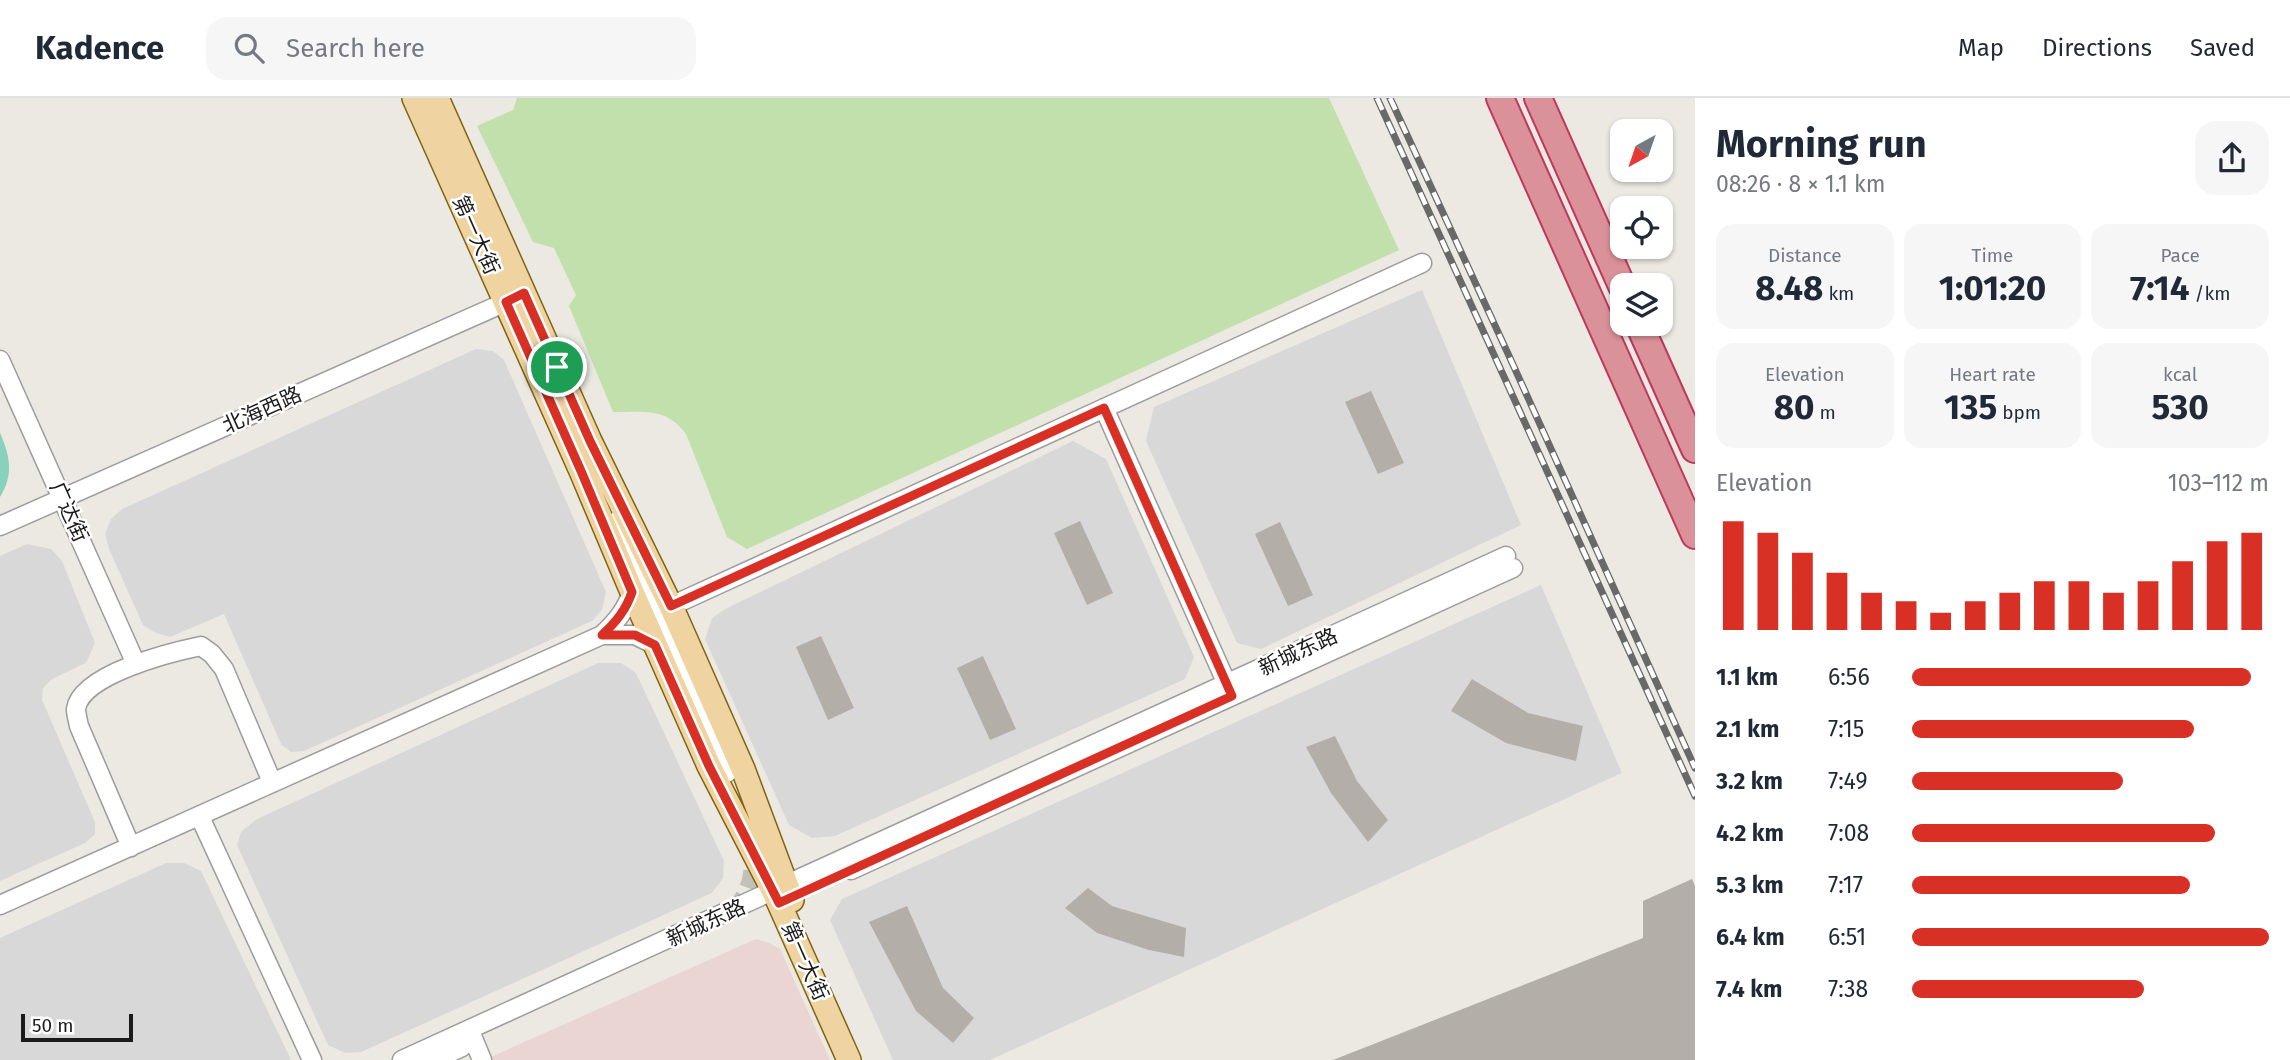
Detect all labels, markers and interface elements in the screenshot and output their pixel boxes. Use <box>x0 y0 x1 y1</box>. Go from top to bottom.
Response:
search box <box>206 17 696 80</box>
text: Kadence <box>35 28 164 68</box>
icon: search <box>230 29 268 67</box>
text: Search here <box>286 33 425 64</box>
text: Map <box>1958 34 2004 62</box>
text: Directions <box>2042 34 2152 62</box>
text: Saved <box>2190 34 2255 62</box>
north arrow <box>1610 119 1673 182</box>
map controls <box>1610 119 1673 336</box>
text: Morning run <box>1716 121 1927 167</box>
button: share <box>2195 121 2269 195</box>
text: 08:26 · 8 × 1.1 km <box>1716 170 1885 198</box>
street label: 第一大街 <box>447 191 505 279</box>
button: locate <box>1610 196 1673 259</box>
text: Distance <box>1768 244 1842 267</box>
text: Time <box>1972 244 2013 267</box>
text: Pace <box>2160 244 2200 267</box>
text: 8.48 <box>1755 267 1823 309</box>
text: 1:01:20 <box>1939 267 2046 309</box>
text: 7:14 <box>2130 267 2190 309</box>
button: layers <box>1610 273 1673 336</box>
text: km <box>1823 282 1854 305</box>
text: /km <box>2190 282 2230 305</box>
pin <box>527 337 587 397</box>
icon: arrive <box>538 348 576 386</box>
text: Elevation <box>1765 363 1845 386</box>
text: Heart rate <box>1949 363 2036 386</box>
text: kcal <box>2163 363 2197 386</box>
street label: 北海西路 <box>218 381 306 439</box>
text: 80 <box>1774 386 1815 428</box>
text: 135 <box>1944 386 1997 428</box>
text: 530 <box>2152 386 2209 428</box>
text: m <box>1815 401 1836 424</box>
text: bpm <box>1997 401 2041 424</box>
text: Elevation <box>1716 469 1812 497</box>
text: 103–112 m <box>2168 469 2269 497</box>
street label: 广达街 <box>44 478 94 546</box>
street label: 新城东路 <box>1254 622 1342 682</box>
text: 1.1 km <box>1716 663 1778 691</box>
text: 6:56 <box>1828 663 1870 691</box>
text: 2.1 km <box>1716 715 1779 743</box>
text: 7:15 <box>1828 715 1864 743</box>
text: 3.2 km <box>1716 767 1783 795</box>
text: 7:49 <box>1828 767 1867 795</box>
text: 4.2 km <box>1716 819 1784 847</box>
text: 7:08 <box>1828 819 1869 847</box>
text: 5.3 km <box>1716 871 1784 899</box>
text: 7:17 <box>1828 871 1863 899</box>
street label: 新城东路 <box>662 893 750 953</box>
street label: 第一大街 <box>776 917 834 1005</box>
text: 6.4 km <box>1716 923 1785 951</box>
text: 6:51 <box>1828 923 1866 951</box>
text: 7.4 km <box>1716 975 1782 1003</box>
text: 7:38 <box>1828 975 1868 1003</box>
scale bar <box>21 1011 133 1043</box>
text: 50 m <box>32 1014 73 1037</box>

